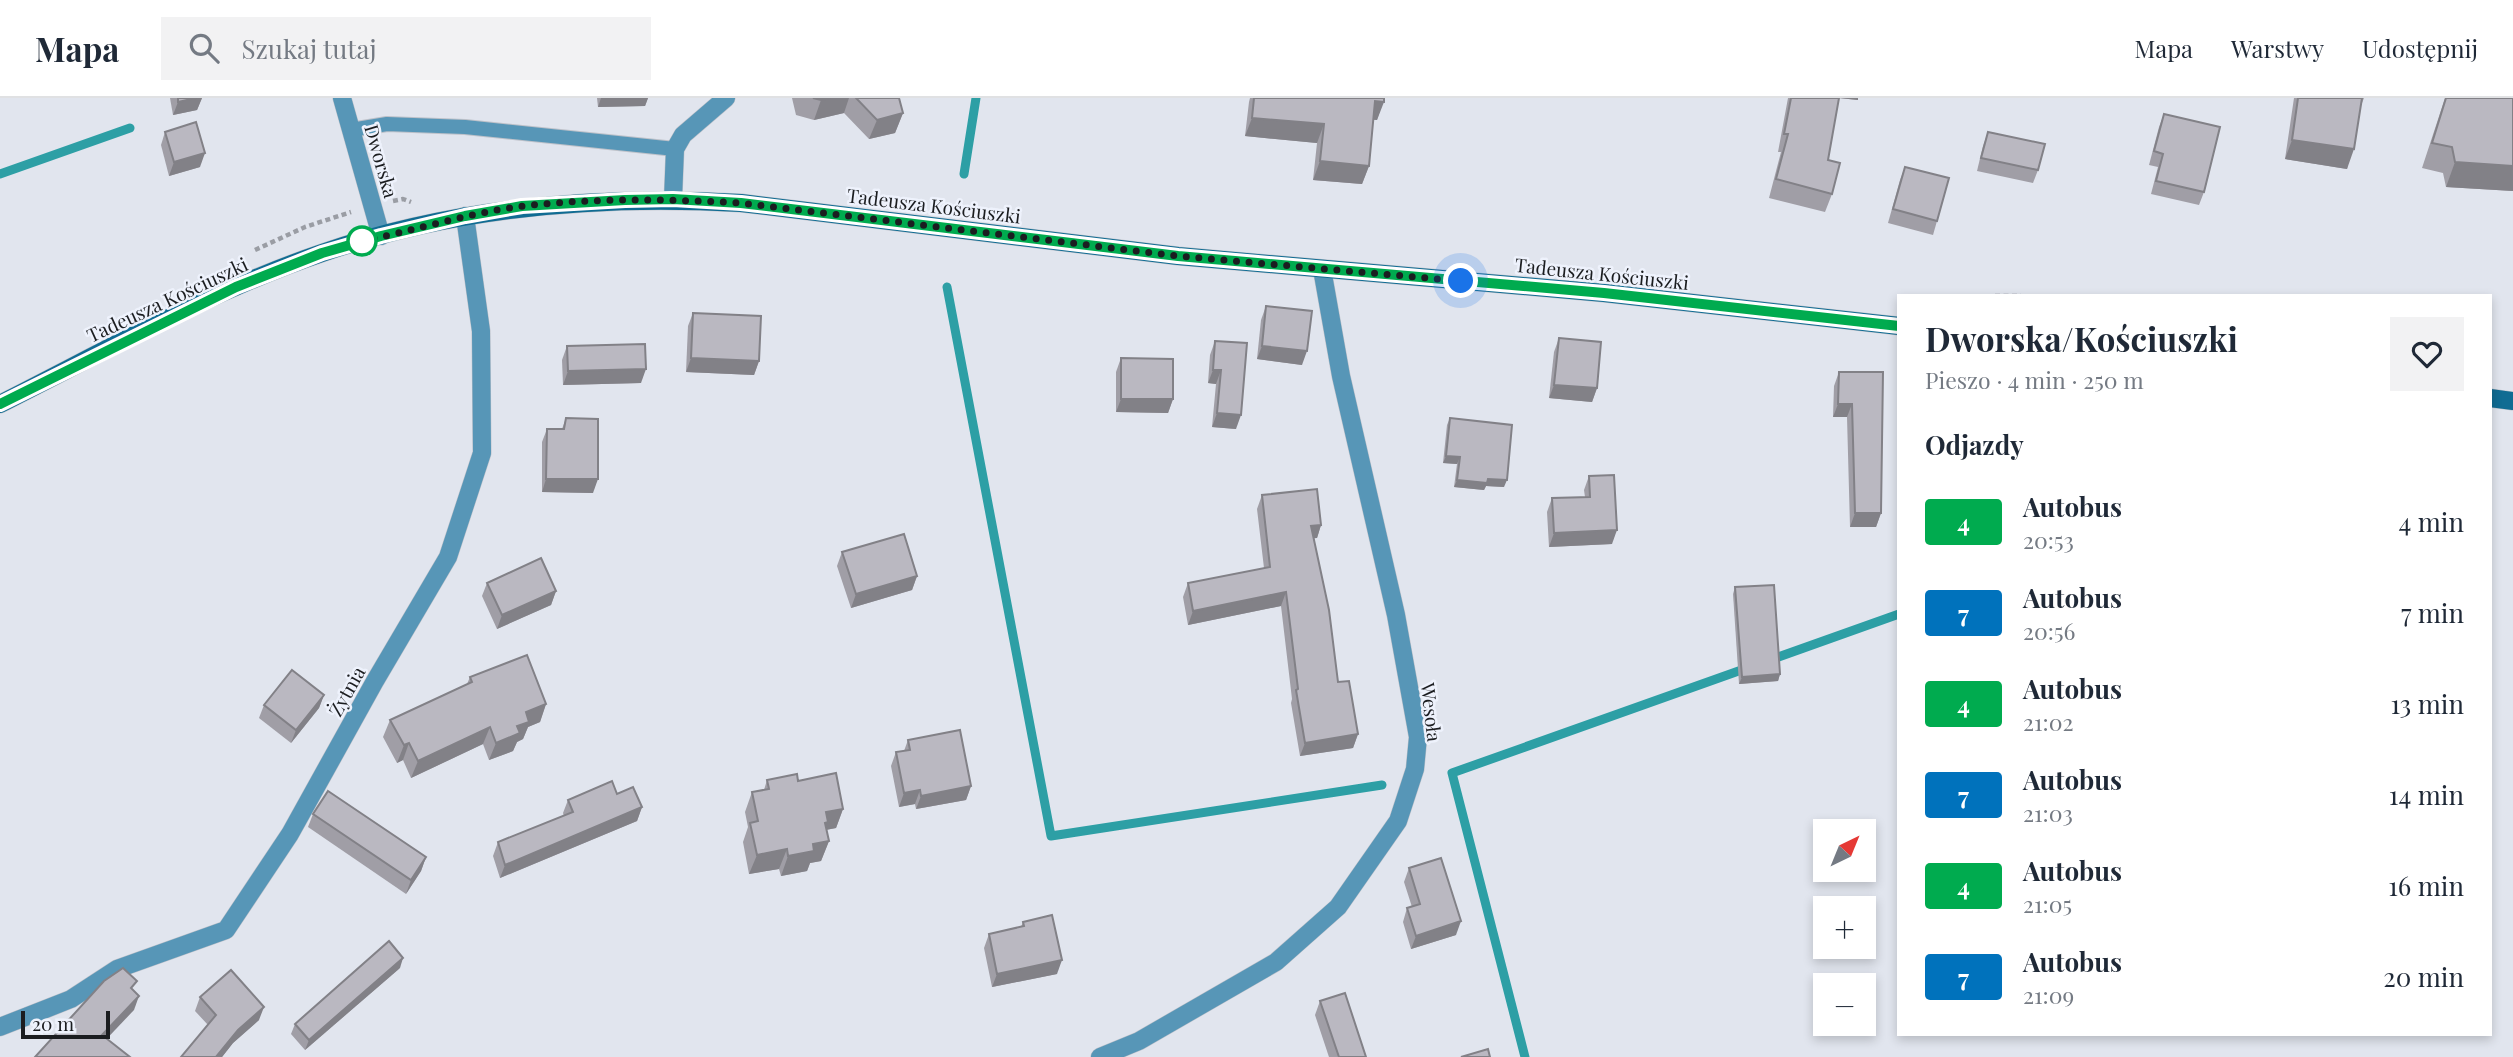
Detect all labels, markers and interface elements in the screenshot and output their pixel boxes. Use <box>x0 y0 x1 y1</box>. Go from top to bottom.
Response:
search box <box>161 17 651 80</box>
text: Mapa <box>35 26 119 70</box>
icon: search <box>185 29 223 67</box>
text: Szukaj tutaj <box>241 31 376 66</box>
text: Mapa <box>2134 32 2193 64</box>
text: Warstwy <box>2231 32 2324 64</box>
text: Udostępnij <box>2362 32 2478 64</box>
street label: Dworska <box>359 121 405 201</box>
street label: Tadeusza Kościuszki <box>846 181 1023 229</box>
unlabelled marker <box>347 226 377 256</box>
street label: Tadeusza Kościuszki <box>82 250 252 348</box>
street label: Tadeusza Kościuszki <box>1514 251 1691 295</box>
your location <box>1443 263 1478 298</box>
text: Dworska/Kościuszki <box>1925 316 2238 360</box>
button: heart <box>2390 317 2464 391</box>
text: Pieszo · 4 min · 250 m <box>1925 364 2144 395</box>
text: Odjazdy <box>1925 427 2024 462</box>
text: Autobus <box>2023 489 2122 524</box>
text: 4 min <box>2398 504 2464 539</box>
text: 4 <box>1957 506 1970 538</box>
text: 20:53 <box>2023 524 2074 555</box>
text: Autobus <box>2023 580 2122 615</box>
text: 7 min <box>2401 595 2464 630</box>
text: 7 <box>1958 597 1969 629</box>
text: 20:56 <box>2023 615 2075 646</box>
street label: Żytnia <box>322 661 371 721</box>
text: Autobus <box>2023 671 2122 706</box>
street label: Wesoła <box>1415 680 1449 743</box>
text: 13 min <box>2390 686 2464 721</box>
text: 4 <box>1957 688 1970 720</box>
text: 21:02 <box>2023 706 2073 737</box>
text: Autobus <box>2023 762 2122 797</box>
text: 14 min <box>2389 777 2464 812</box>
text: 7 <box>1958 779 1969 811</box>
text: 21:03 <box>2023 797 2073 828</box>
north arrow <box>1813 819 1876 882</box>
map controls <box>1813 819 1876 1036</box>
text: Autobus <box>2023 853 2122 888</box>
text: 16 min <box>2388 868 2464 903</box>
text: 4 <box>1957 870 1970 902</box>
text: 21:05 <box>2023 888 2072 919</box>
button: + <box>1813 896 1876 959</box>
text: Autobus <box>2023 944 2122 979</box>
text: 20 min <box>2383 959 2464 994</box>
text: 7 <box>1958 961 1969 993</box>
button: − <box>1813 973 1876 1036</box>
text: 21:09 <box>2023 979 2074 1010</box>
scale bar <box>21 1008 110 1040</box>
text: 20 m <box>32 1010 74 1036</box>

